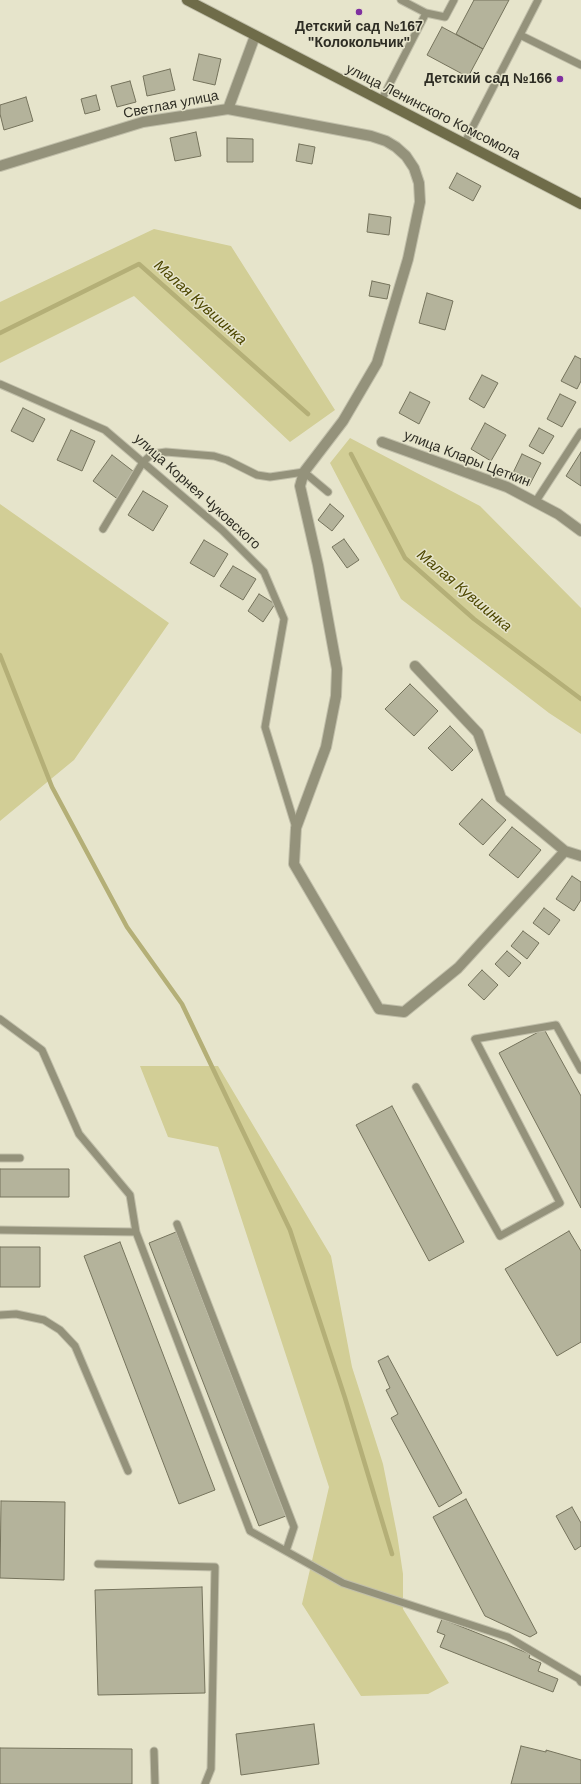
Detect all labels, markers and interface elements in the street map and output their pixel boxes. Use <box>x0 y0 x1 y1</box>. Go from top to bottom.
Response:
marker: Детский сад №167 "Колокольчик" <box>354 7 364 17</box>
place label: Детский сад №167 "Колокольчик" <box>295 19 423 52</box>
street label: улица Ленинского Комсомола <box>343 61 523 163</box>
place label: Детский сад №166 <box>424 71 552 87</box>
marker: Детский сад №166 <box>555 74 565 84</box>
street label: Светлая улица <box>122 88 220 122</box>
water label: Малая Кувшинка <box>150 257 250 349</box>
street label: улица Клары Цеткин <box>401 427 533 491</box>
street label: улица Корнея Чуковского <box>130 431 264 553</box>
water label: Малая Кувшинка <box>413 546 515 636</box>

